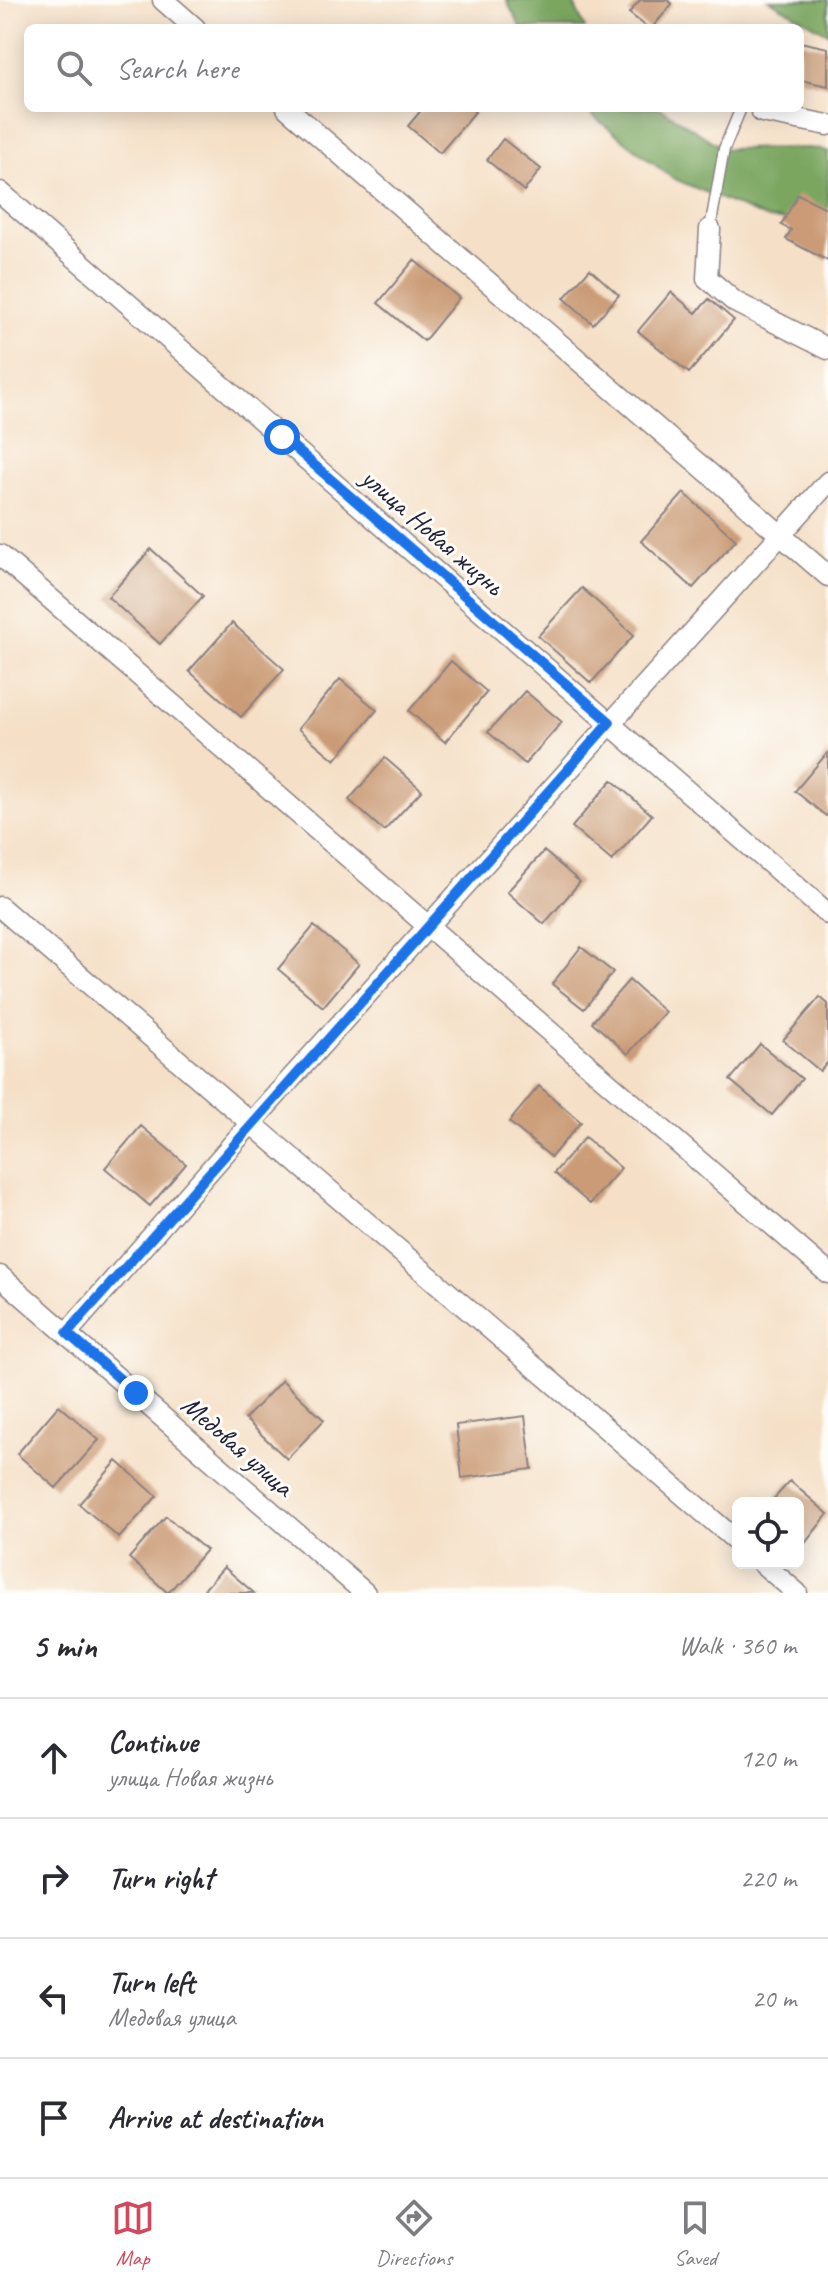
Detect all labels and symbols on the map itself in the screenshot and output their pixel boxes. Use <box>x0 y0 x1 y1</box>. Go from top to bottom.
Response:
route start <box>264 419 300 455</box>
street label: улица Новая жизнь <box>353 459 512 604</box>
route end <box>118 1375 154 1411</box>
street label: Медовая улица <box>174 1387 302 1505</box>

